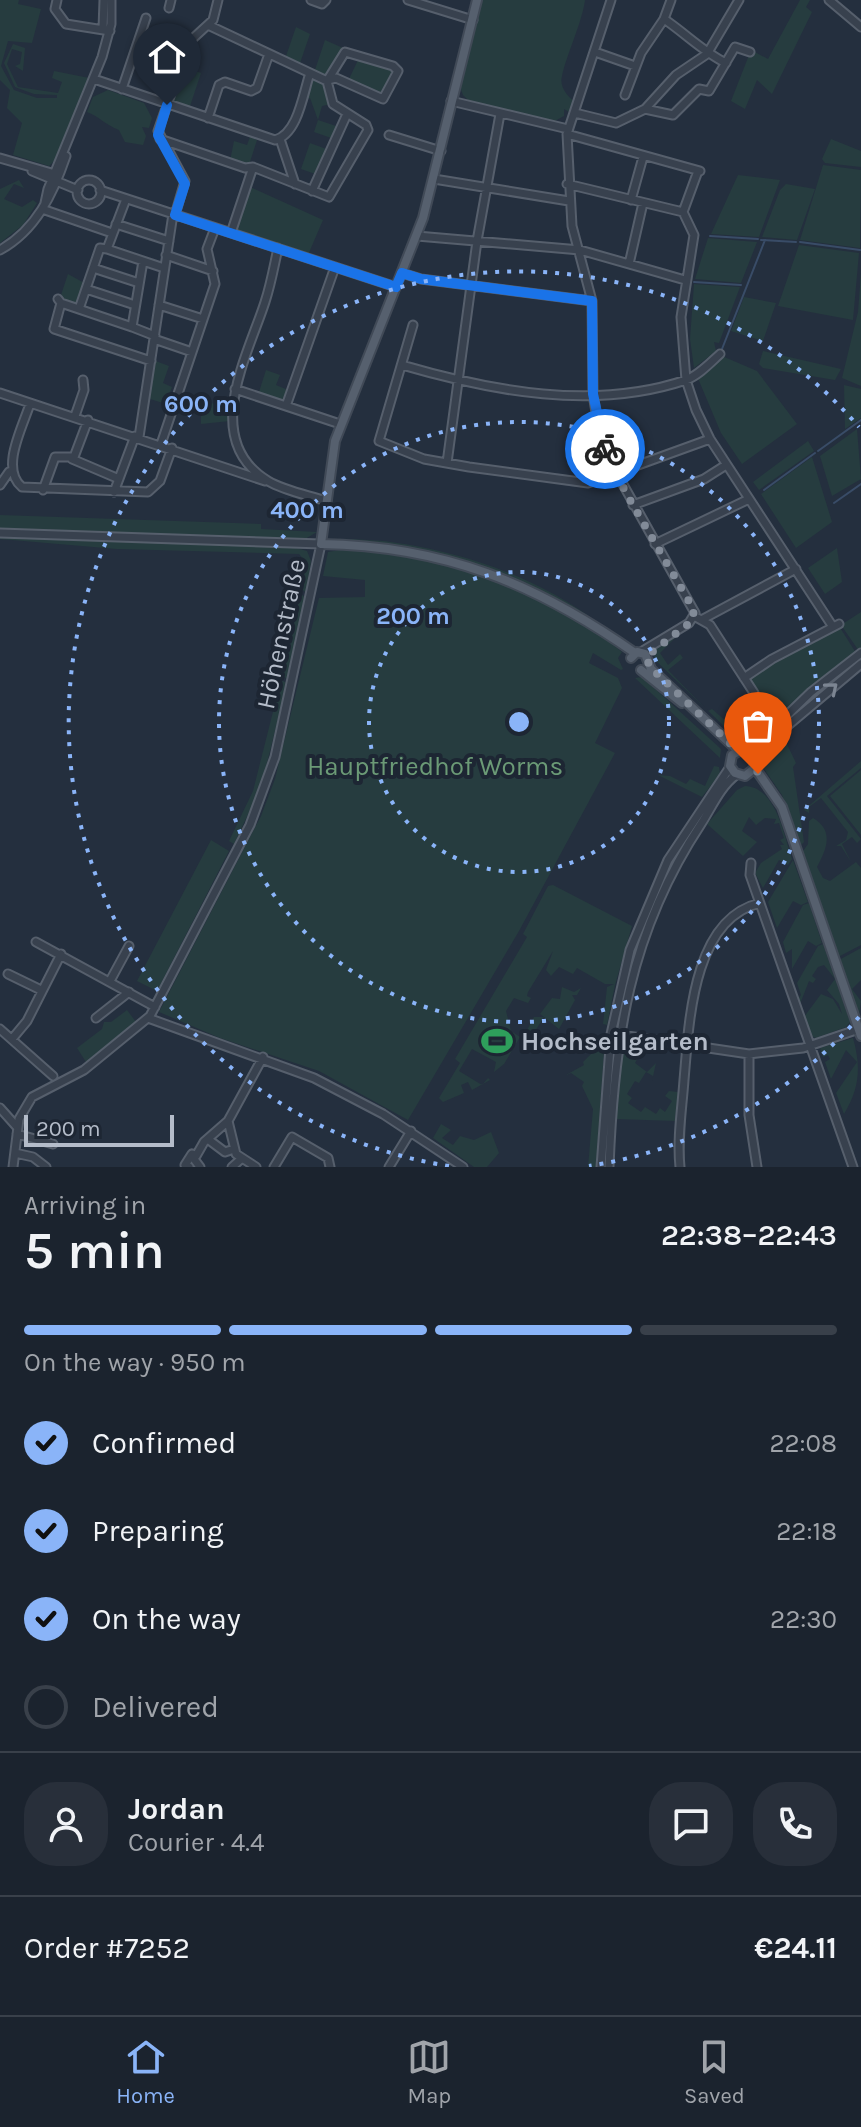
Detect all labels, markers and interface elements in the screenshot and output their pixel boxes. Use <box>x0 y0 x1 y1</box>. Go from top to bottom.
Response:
pin <box>133 23 201 105</box>
icon: home <box>145 35 189 79</box>
text: 600 m <box>164 390 238 418</box>
courier <box>565 409 645 489</box>
icon: bike <box>583 427 627 471</box>
text: 400 m <box>270 496 344 524</box>
street label: Höhenstraße <box>250 556 312 712</box>
text: 200 m <box>376 602 450 630</box>
one-way arrow <box>823 683 837 698</box>
pin <box>724 692 792 774</box>
icon: bag <box>736 704 780 748</box>
centre of rings <box>505 708 533 736</box>
park label: Hauptfriedhof Worms <box>307 751 563 782</box>
sports icon: Hochseilgarten <box>480 1024 514 1058</box>
place label: Hochseilgarten <box>521 1026 709 1057</box>
scale bar <box>24 1111 174 1147</box>
text: 200 m <box>36 1116 101 1142</box>
text: Arriving in <box>24 1190 146 1221</box>
text: 22:38–22:43 <box>661 1217 837 1253</box>
text: 5 min <box>24 1220 165 1281</box>
text: On the way · 950 m <box>24 1347 246 1378</box>
icon: check <box>24 1421 68 1465</box>
text: Confirmed <box>92 1425 236 1461</box>
text: 22:08 <box>769 1428 837 1459</box>
icon: check <box>24 1509 68 1553</box>
text: Preparing <box>92 1513 224 1549</box>
text: 22:18 <box>776 1516 837 1547</box>
icon: check <box>24 1597 68 1641</box>
text: On the way <box>92 1601 241 1637</box>
text: 22:30 <box>770 1604 837 1635</box>
text: Delivered <box>92 1689 219 1725</box>
button: person <box>24 1782 108 1866</box>
button: chat <box>649 1782 733 1866</box>
button: phone <box>753 1782 837 1866</box>
text: Jordan <box>128 1791 225 1827</box>
text: Courier · 4.4 <box>128 1827 264 1858</box>
text: Order #7252 <box>24 1930 190 1966</box>
text: €24.11 <box>754 1930 837 1966</box>
tab: Home <box>116 2035 175 2109</box>
tab: Map <box>407 2035 451 2109</box>
tab: Saved <box>684 2035 745 2109</box>

